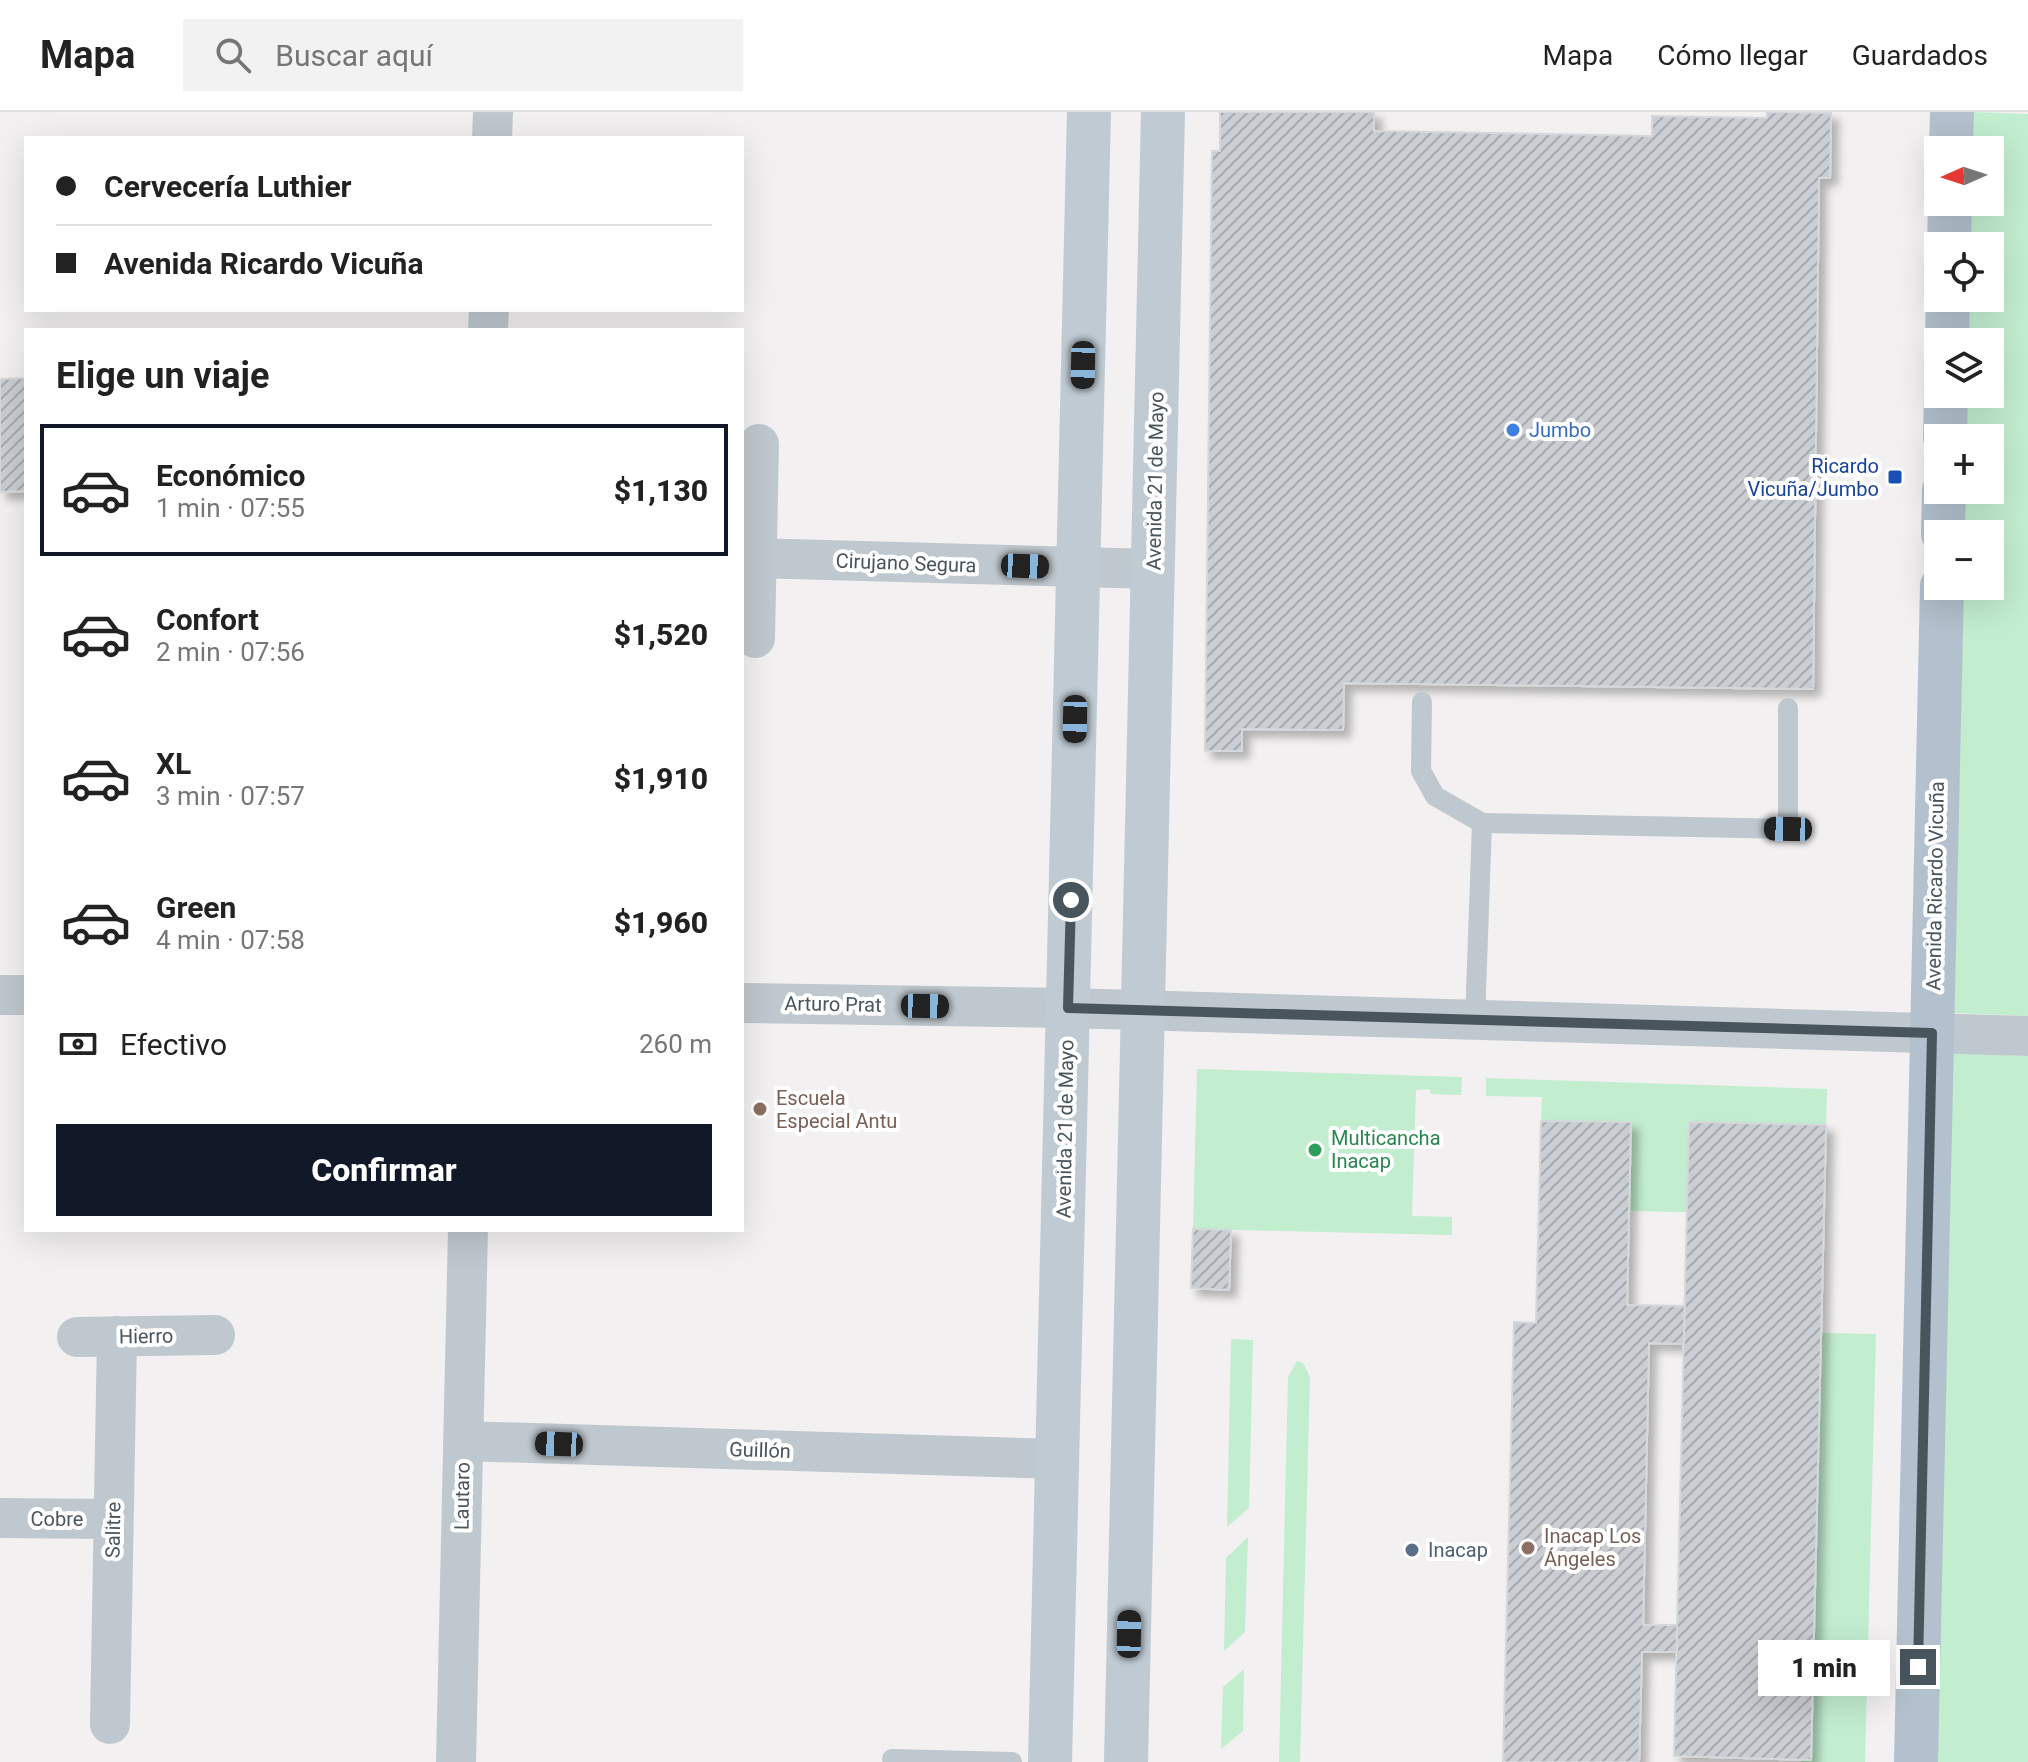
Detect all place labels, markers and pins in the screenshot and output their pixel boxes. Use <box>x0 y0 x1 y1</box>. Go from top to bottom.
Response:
place label: Jumbo <box>1529 418 1591 442</box>
marker: Jumbo <box>1504 421 1522 439</box>
place label: Ricardo Vicuña/Jumbo <box>1747 454 1879 501</box>
marker: Ricardo Vicuña/Jumbo <box>1886 468 1904 486</box>
place label: Escuela Especial Antu <box>776 1086 897 1133</box>
marker: Escuela Especial Antu <box>751 1100 769 1118</box>
place label: Multicancha Inacap <box>1331 1126 1441 1173</box>
marker: Multicancha Inacap <box>1306 1141 1324 1159</box>
place label: Inacap Los Ángeles <box>1544 1524 1641 1571</box>
place label: Inacap <box>1428 1538 1488 1562</box>
marker: Inacap Los Ángeles <box>1519 1539 1537 1557</box>
marker: Inacap <box>1403 1541 1421 1559</box>

